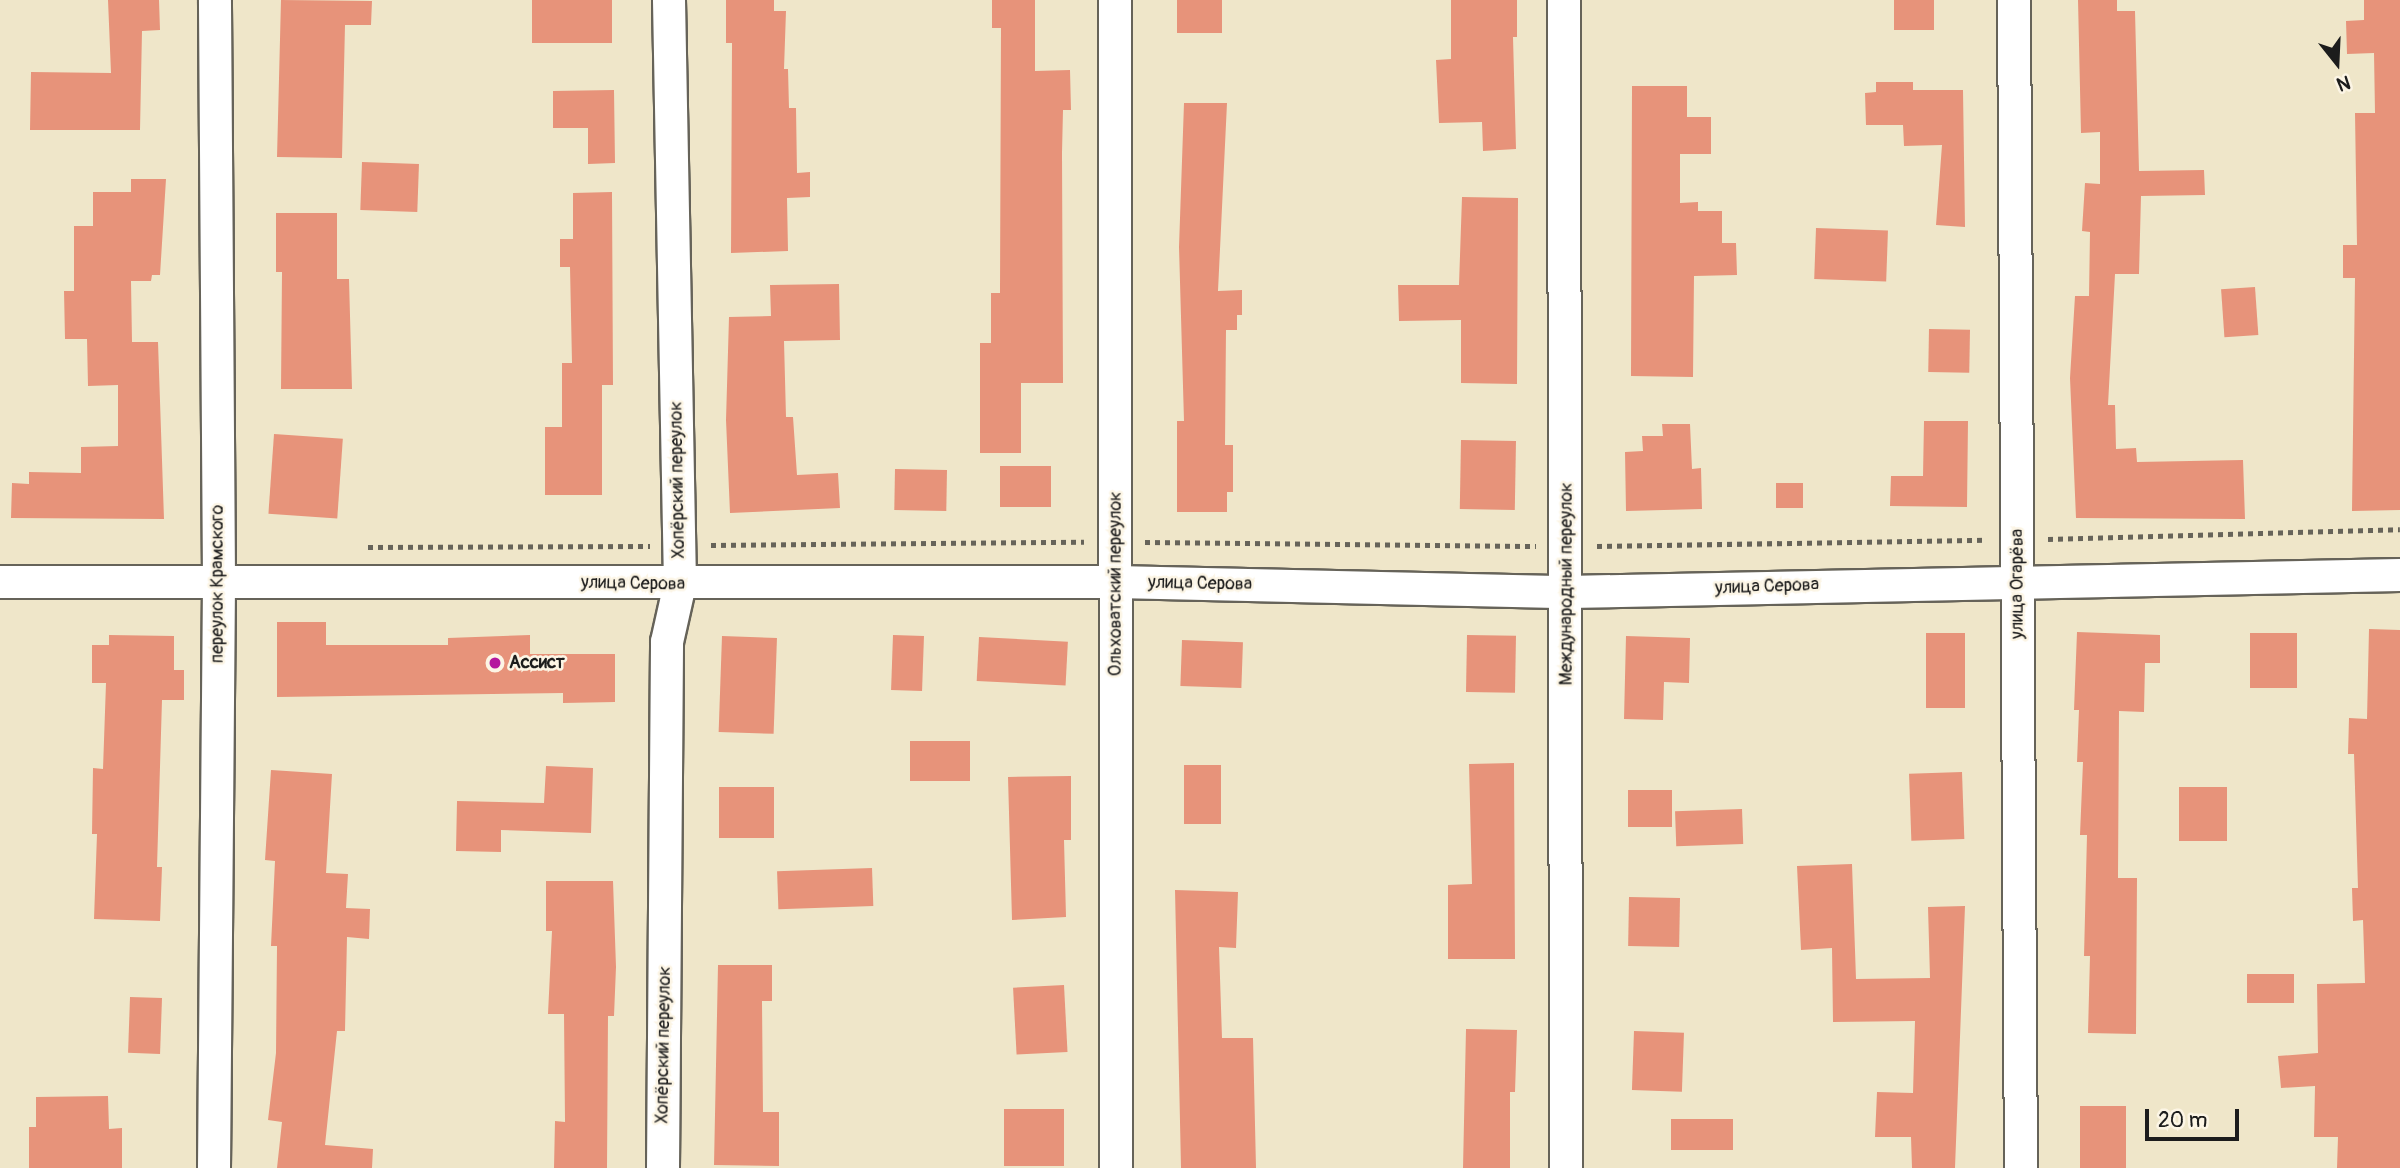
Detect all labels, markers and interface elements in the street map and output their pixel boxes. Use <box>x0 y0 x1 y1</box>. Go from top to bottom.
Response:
north arrow <box>2302 28 2372 98</box>
text: N <box>2334 70 2353 96</box>
street label: Хопёрский переулок <box>666 401 690 559</box>
street label: Международный переулок <box>1556 483 1578 685</box>
street label: Ольховатский переулок <box>1105 492 1127 676</box>
street label: переулок Крамского <box>207 505 229 663</box>
street label: улица Огарёва <box>2007 529 2029 639</box>
street label: улица Серова <box>581 572 685 596</box>
street label: улица Серова <box>1148 572 1252 596</box>
street label: улица Серова <box>1715 574 1819 600</box>
place label: Ассист <box>509 652 565 674</box>
marker: Ассист <box>487 655 503 671</box>
street label: Хопёрский переулок <box>652 966 676 1124</box>
scale bar <box>2148 1094 2242 1138</box>
text: 20 m <box>2158 1107 2207 1134</box>

